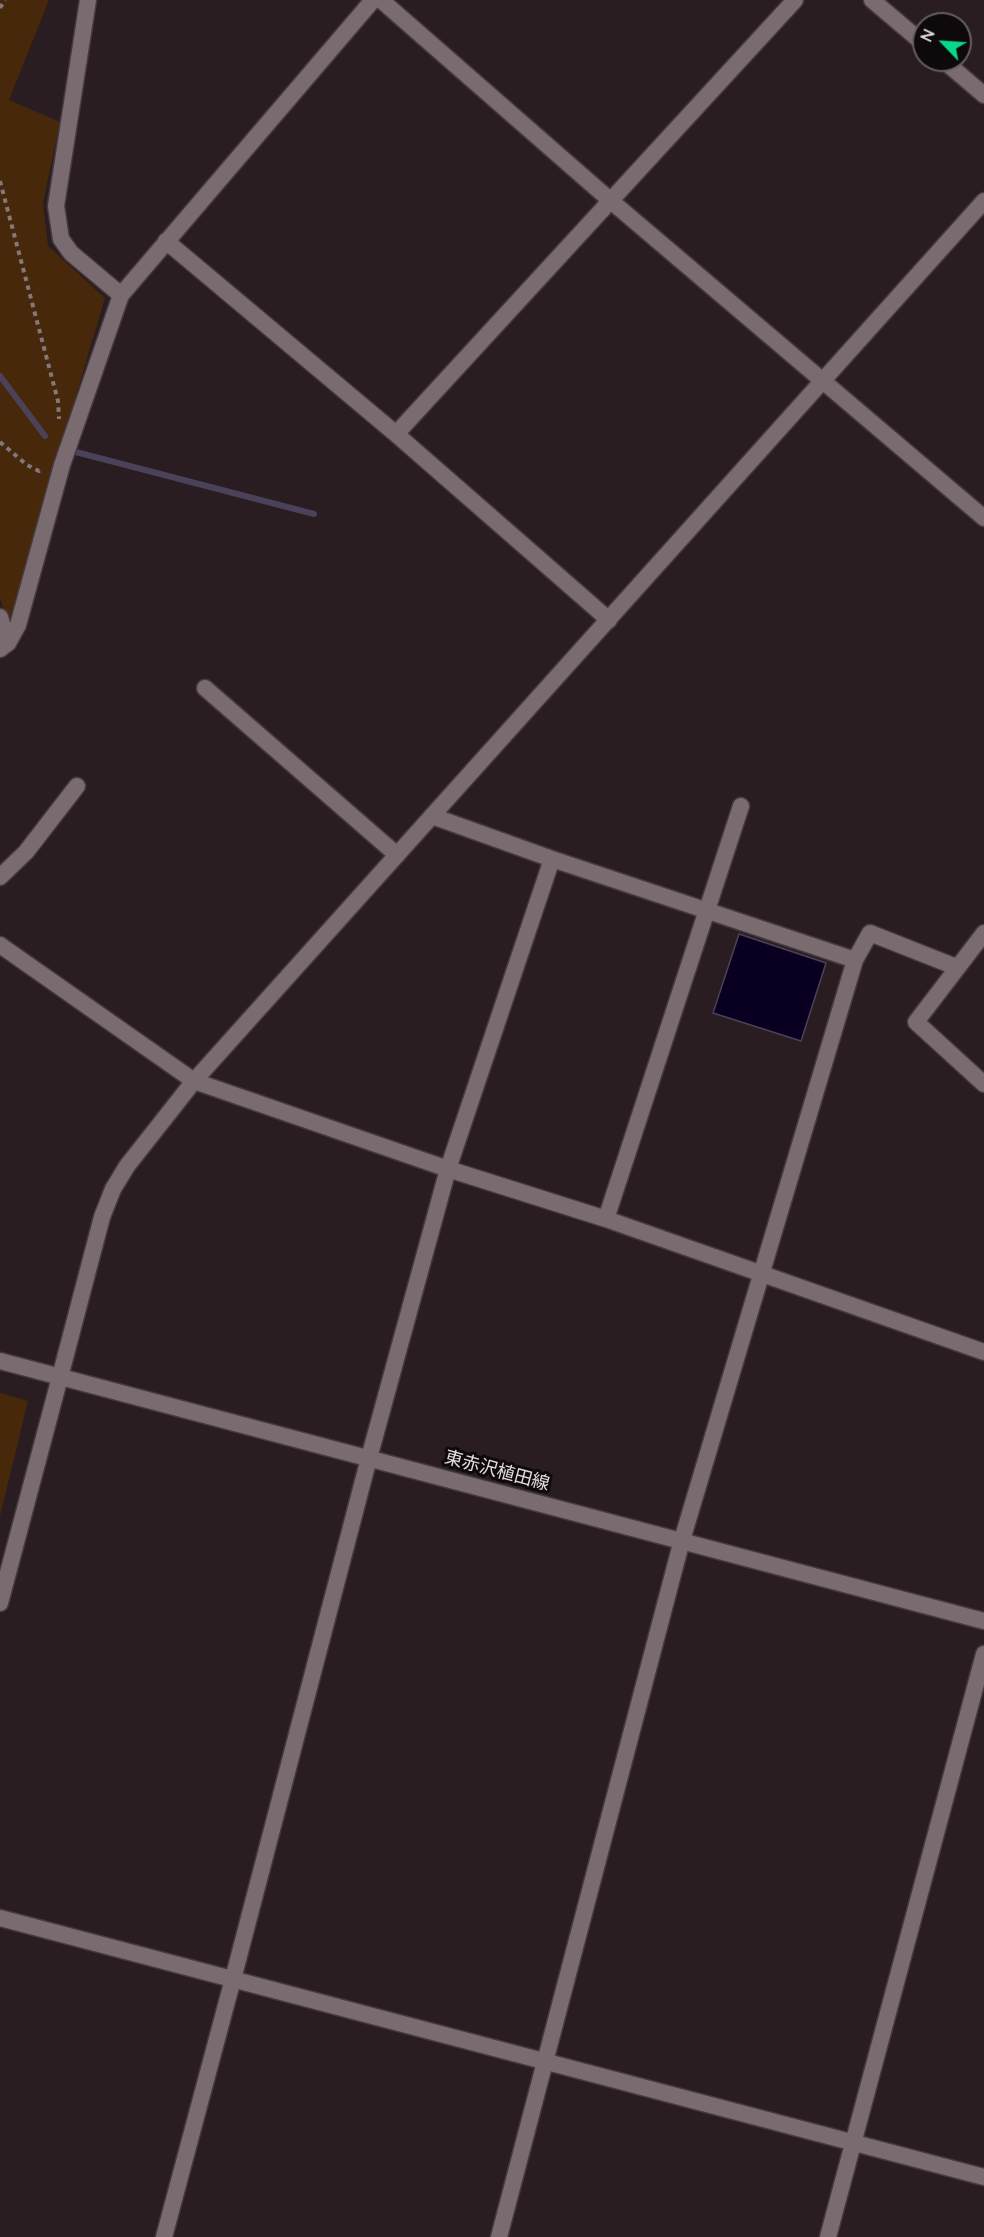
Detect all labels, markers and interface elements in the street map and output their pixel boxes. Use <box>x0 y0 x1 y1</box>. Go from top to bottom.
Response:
north arrow <box>912 12 972 72</box>
text: N <box>916 26 939 45</box>
street label: 東赤沢植田線 <box>442 1447 552 1495</box>

